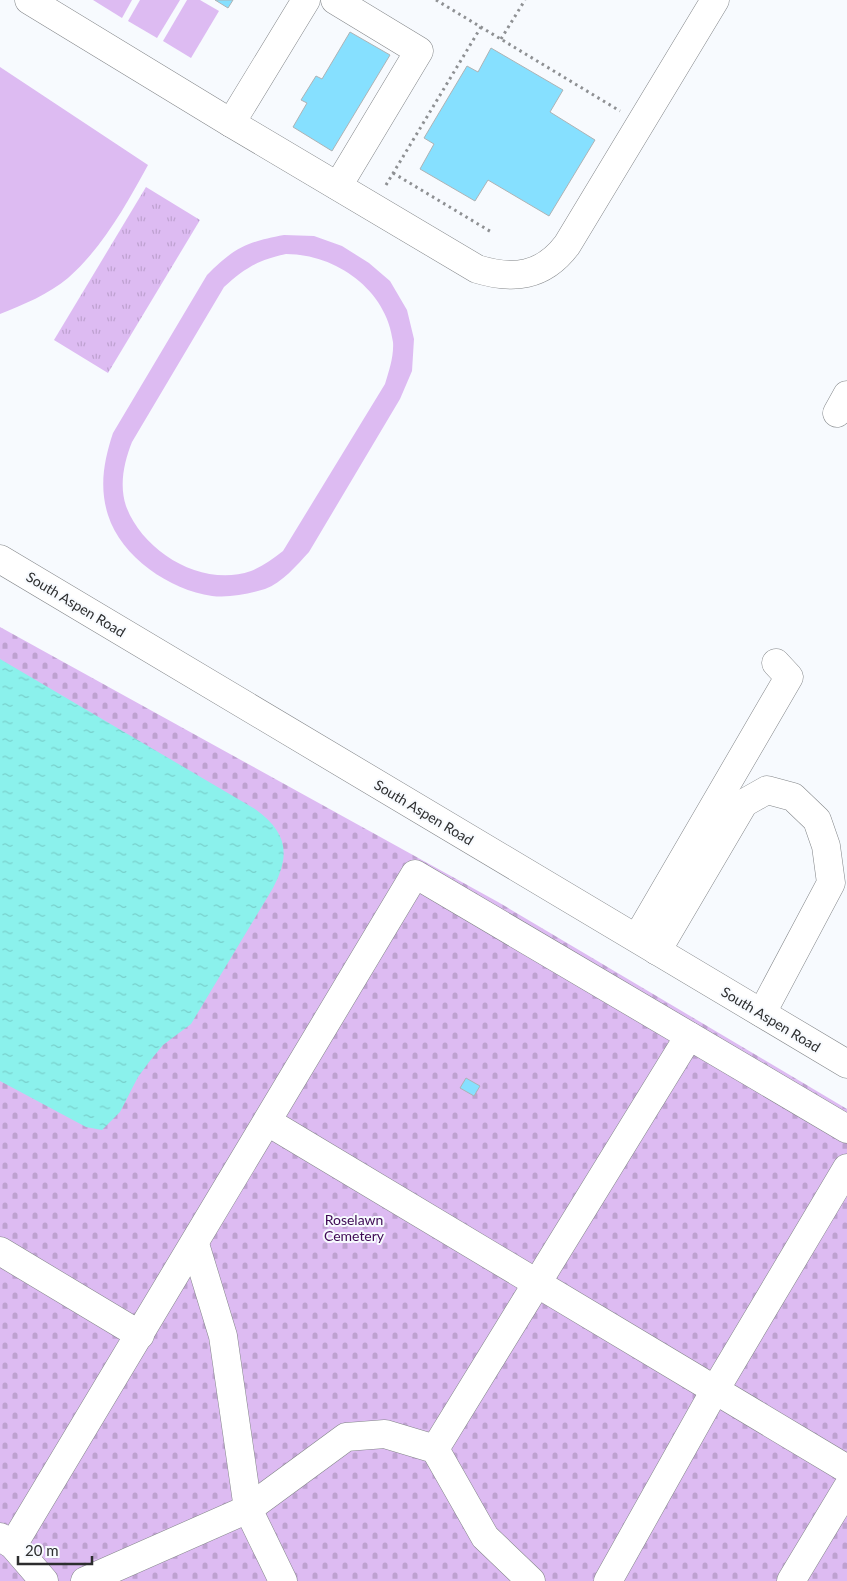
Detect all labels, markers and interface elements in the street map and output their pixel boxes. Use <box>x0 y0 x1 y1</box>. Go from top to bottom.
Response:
street label: South Aspen Road <box>23 568 129 640</box>
street label: South Aspen Road <box>371 776 477 848</box>
street label: South Aspen Road <box>718 983 824 1055</box>
park label: Roselawn Cemetery <box>324 1211 385 1244</box>
scale bar <box>18 1534 91 1566</box>
text: 20 m <box>25 1541 59 1559</box>

